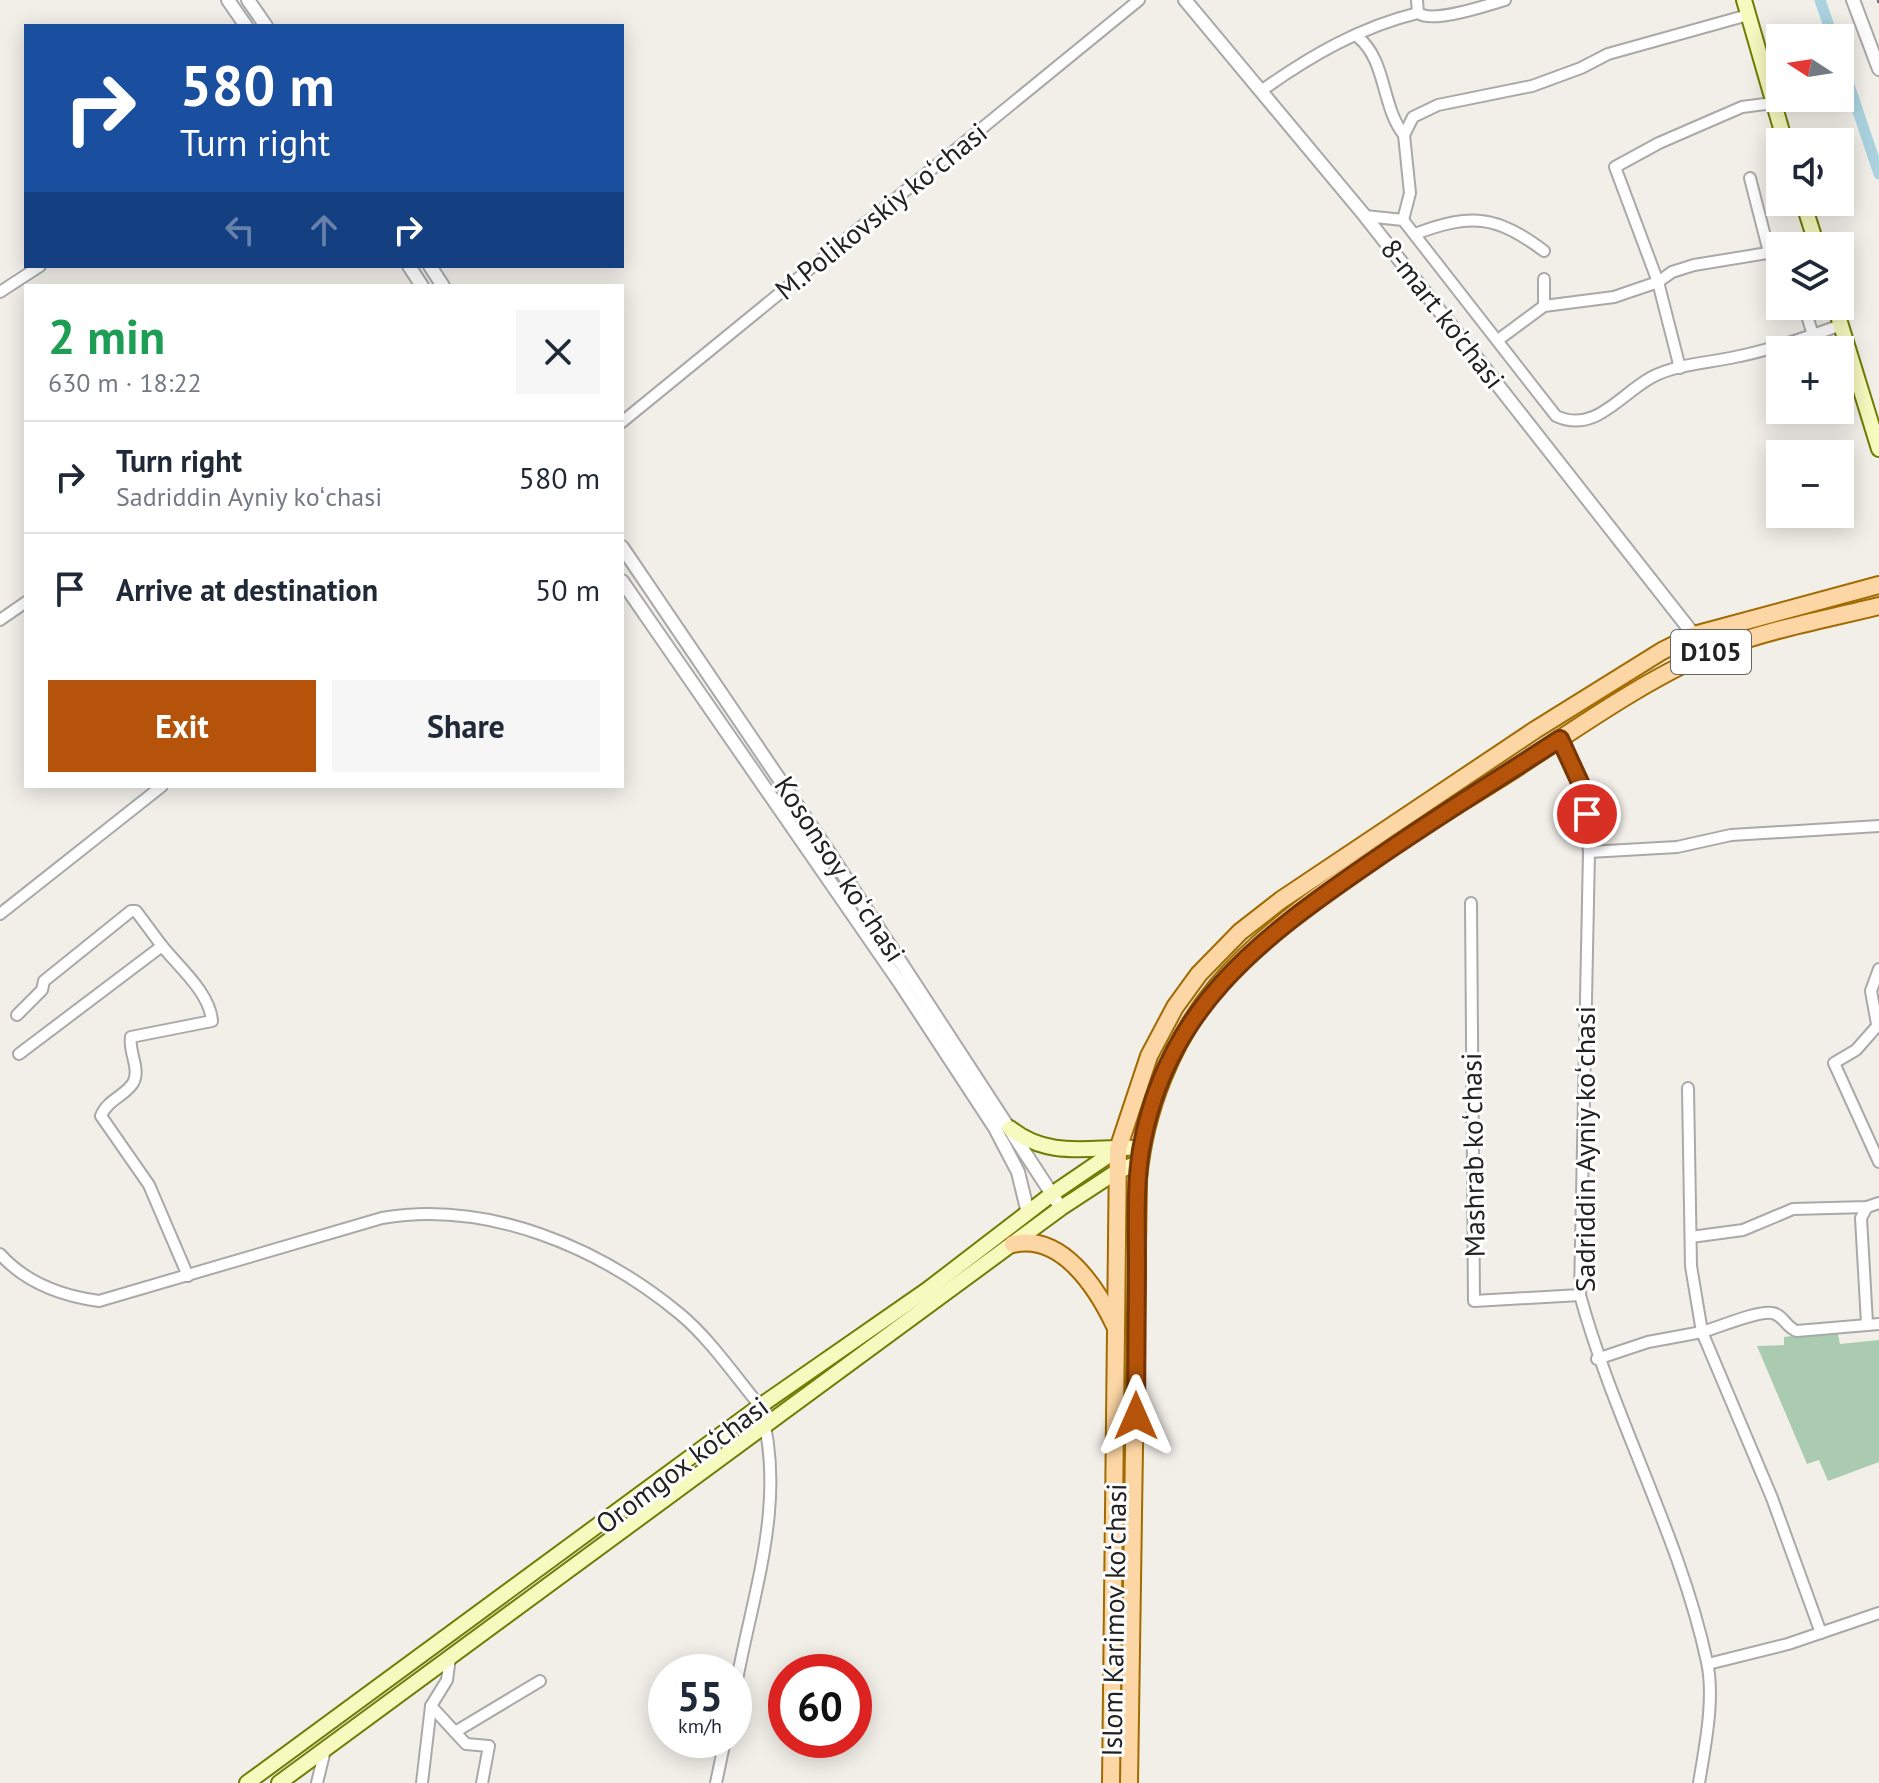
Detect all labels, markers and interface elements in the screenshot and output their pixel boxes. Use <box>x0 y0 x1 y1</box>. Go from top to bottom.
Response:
north arrow <box>1766 24 1854 112</box>
map controls <box>1766 24 1854 528</box>
text: 580 m <box>180 49 335 121</box>
icon: right <box>48 56 152 160</box>
street label: M.Polikovskiy koʻchasi <box>767 114 994 308</box>
text: Turn right <box>180 119 330 166</box>
button: sound <box>1766 128 1854 216</box>
icon: left <box>218 208 262 252</box>
icon: ahead <box>302 208 346 252</box>
icon: right <box>386 208 430 252</box>
street label: 8-mart ko'chasi <box>1373 231 1513 396</box>
button: layers <box>1766 232 1854 320</box>
text: 2 min <box>48 305 165 367</box>
button: close <box>516 310 600 394</box>
button: + <box>1766 336 1854 424</box>
text: 630 m · 18:22 <box>48 366 202 399</box>
button: − <box>1766 440 1854 528</box>
text: Turn right <box>116 441 242 480</box>
icon: right <box>48 455 92 499</box>
text: 580 m <box>519 458 600 497</box>
text: Sadriddin Ayniy koʻchasi <box>116 480 382 513</box>
icon: arrive <box>48 567 92 611</box>
text: Arrive at destination <box>116 570 378 609</box>
text: 50 m <box>535 570 600 609</box>
road number: D105 <box>1671 630 1751 674</box>
button: Exit <box>48 680 316 772</box>
button: Share <box>332 680 600 772</box>
street label: Kosonsoy koʻchasi <box>767 769 914 969</box>
pin <box>1553 780 1621 848</box>
icon: arrive <box>1565 792 1609 836</box>
street label: Sadriddin Ayniy koʻchasi <box>1566 1006 1603 1292</box>
street label: Mashrab koʻchasi <box>1452 1052 1493 1258</box>
position arrow <box>1094 1374 1178 1458</box>
street label: Oromgox ko‘chasi <box>588 1387 776 1542</box>
street label: Islom Karimov koʻchasi <box>1093 1483 1134 1757</box>
speed limit sign: 60 <box>768 1654 872 1758</box>
text: 55 <box>677 1670 723 1722</box>
text: km/h <box>678 1713 722 1739</box>

